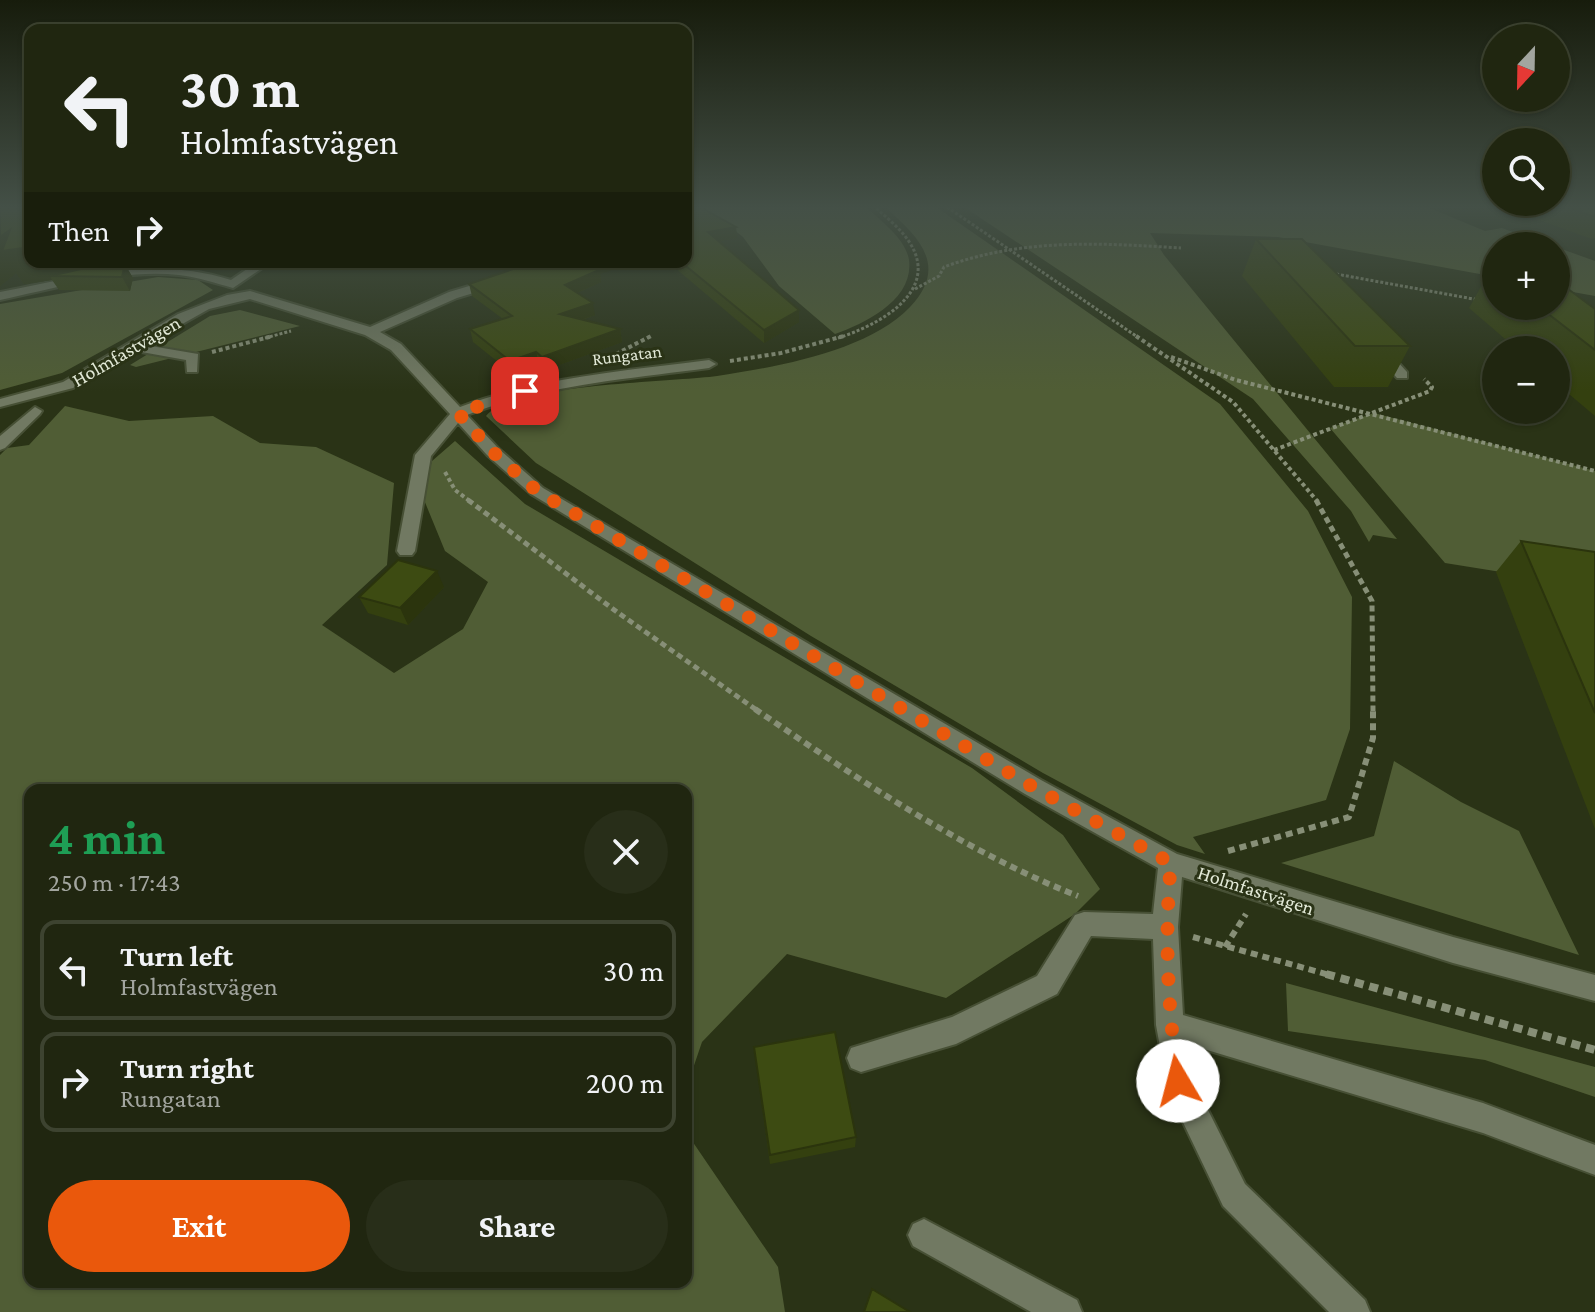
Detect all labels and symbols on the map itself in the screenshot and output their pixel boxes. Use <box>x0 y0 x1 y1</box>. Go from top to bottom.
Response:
north arrow <box>1482 24 1570 112</box>
street label: Holmfastvägen <box>68 311 185 392</box>
street label: Rungatan <box>591 341 663 369</box>
pin <box>491 357 559 425</box>
street label: Holmfastvägen <box>1195 861 1317 920</box>
position arrow <box>1136 1039 1220 1123</box>

